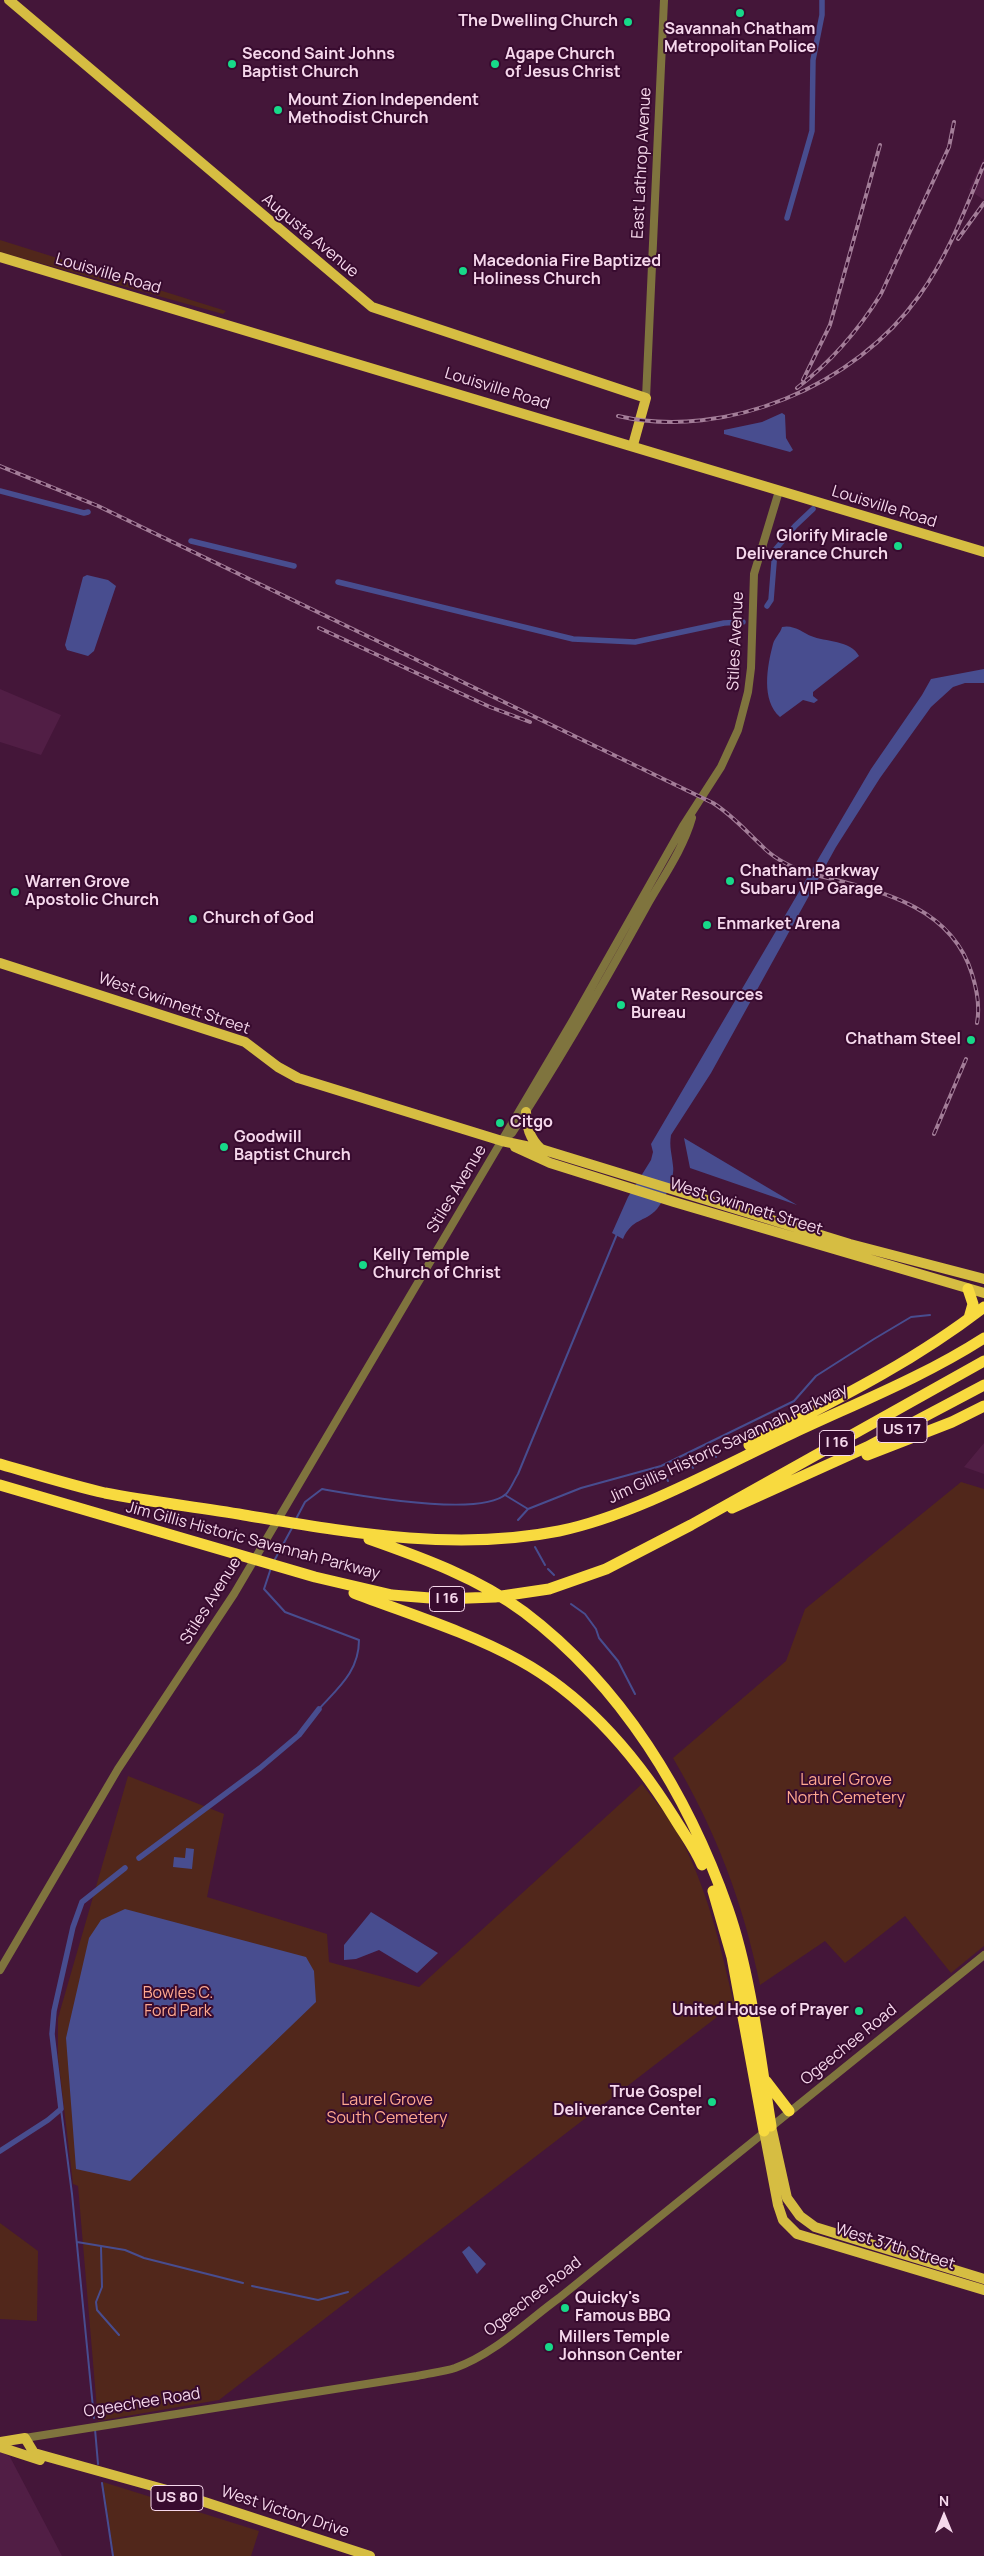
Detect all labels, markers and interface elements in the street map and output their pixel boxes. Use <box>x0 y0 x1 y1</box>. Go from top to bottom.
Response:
marker: Savannah Chatham Metropolitan Police <box>734 7 746 19</box>
place label: The Dwelling Church <box>458 12 618 32</box>
marker: The Dwelling Church <box>622 16 634 28</box>
place label: Savannah Chatham Metropolitan Police <box>664 20 816 58</box>
place label: Second Saint Johns Baptist Church <box>242 45 395 83</box>
place label: Agape Church of Jesus Christ <box>505 45 621 83</box>
marker: Second Saint Johns Baptist Church <box>226 58 238 70</box>
marker: Agape Church of Jesus Christ <box>489 58 501 70</box>
street label: East Lathrop Avenue <box>628 87 656 239</box>
place label: Mount Zion Independent Methodist Church <box>288 91 479 129</box>
marker: Mount Zion Independent Methodist Church <box>272 104 284 116</box>
street label: Augusta Avenue <box>258 190 362 282</box>
street label: Louisville Road <box>53 250 163 298</box>
place label: Macedonia Fire Baptized Holiness Church <box>473 252 661 290</box>
marker: Macedonia Fire Baptized Holiness Church <box>457 265 469 277</box>
street label: Louisville Road <box>442 364 552 414</box>
street label: Louisville Road <box>829 482 939 532</box>
place label: Glorify Miracle Deliverance Church <box>736 527 888 565</box>
marker: Glorify Miracle Deliverance Church <box>892 540 904 552</box>
street label: Stiles Avenue <box>724 591 748 691</box>
place label: Chatham Parkway Subaru VIP Garage <box>740 862 883 900</box>
place label: Warren Grove Apostolic Church <box>25 873 159 911</box>
marker: Chatham Parkway Subaru VIP Garage <box>724 875 736 887</box>
marker: Warren Grove Apostolic Church <box>9 886 21 898</box>
place label: Church of God <box>203 909 314 929</box>
marker: Church of God <box>187 913 199 925</box>
place label: Enmarket Arena <box>717 915 840 935</box>
marker: Enmarket Arena <box>701 919 713 931</box>
street label: West Gwinnett Street <box>96 969 252 1039</box>
place label: Water Resources Bureau <box>631 986 763 1024</box>
marker: Water Resources Bureau <box>615 999 627 1011</box>
place label: Chatham Steel <box>845 1030 961 1050</box>
marker: Chatham Steel <box>965 1034 977 1046</box>
place label: Citgo <box>510 1113 553 1133</box>
marker: Citgo <box>494 1117 506 1129</box>
place label: Goodwill Baptist Church <box>234 1128 351 1166</box>
marker: Goodwill Baptist Church <box>218 1141 230 1153</box>
street label: Stiles Avenue <box>423 1141 491 1237</box>
street label: West Gwinnett Street <box>667 1175 825 1239</box>
place label: Kelly Temple Church of Christ <box>373 1246 501 1284</box>
marker: Kelly Temple Church of Christ <box>357 1259 369 1271</box>
street label: Jim Gillis Historic Savannah Parkway <box>605 1380 851 1508</box>
road number: US 17 <box>877 1418 927 1442</box>
road number: I 16 <box>820 1430 854 1456</box>
street label: Jim Gillis Historic Savannah Parkway <box>124 1498 382 1584</box>
street label: Stiles Avenue <box>177 1554 245 1648</box>
road number: I 16 <box>430 1586 464 1612</box>
park label: Laurel Grove North Cemetery <box>787 1771 905 1809</box>
park label: Bowles C. Ford Park <box>143 1984 213 2022</box>
street label: Ogeechee Road <box>797 2000 901 2090</box>
place label: United House of Prayer <box>672 2001 849 2021</box>
marker: United House of Prayer <box>853 2005 865 2017</box>
place label: True Gospel Deliverance Center <box>553 2083 702 2121</box>
park label: Laurel Grove South Cemetery <box>327 2091 447 2129</box>
marker: True Gospel Deliverance Center <box>706 2096 718 2108</box>
street label: West 37th Street <box>833 2220 957 2274</box>
street label: Ogeechee Road <box>481 2253 585 2341</box>
place label: Quicky's Famous BBQ <box>575 2289 670 2327</box>
marker: Quicky's Famous BBQ <box>559 2302 571 2314</box>
place label: Millers Temple Johnson Center <box>559 2328 682 2366</box>
marker: Millers Temple Johnson Center <box>543 2341 555 2353</box>
street label: Ogeechee Road <box>82 2384 202 2422</box>
street label: West Victory Drive <box>219 2482 351 2542</box>
road number: US 80 <box>151 2486 203 2510</box>
north arrow <box>919 2491 969 2541</box>
text: N <box>939 2491 949 2510</box>

